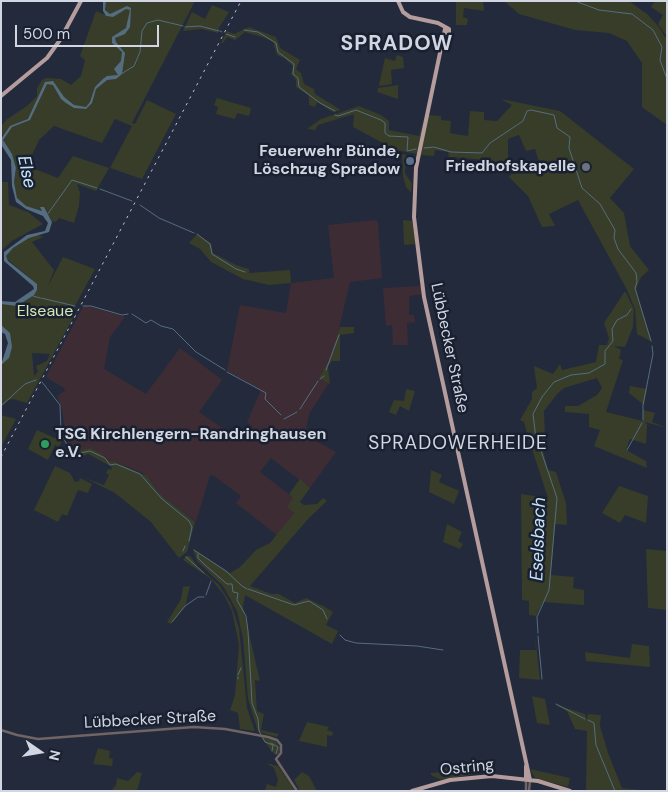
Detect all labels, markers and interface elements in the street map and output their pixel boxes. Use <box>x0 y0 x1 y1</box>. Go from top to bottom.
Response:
scale bar <box>18 15 161 47</box>
text: 500 m <box>23 24 70 44</box>
district label: SPRADOW <box>340 31 454 57</box>
place label: Feuerwehr Bünde, Löschzug Spradow <box>253 142 400 180</box>
water label: Else <box>12 154 40 190</box>
marker: Feuerwehr Bünde, Löschzug Spradow <box>404 155 416 167</box>
place label: Friedhofskapelle <box>446 157 576 177</box>
marker: Friedhofskapelle <box>580 161 592 173</box>
street label: Lübbecker Straße <box>426 281 472 415</box>
park label: Elseaue <box>17 302 73 322</box>
place label: TSG Kirchlengern-Randringhausen e.V. <box>55 425 326 463</box>
district label: SPRADOWERHEIDE <box>366 433 550 455</box>
marker: TSG Kirchlengern-Randringhausen e.V. <box>39 438 51 450</box>
water label: Eselsbach <box>527 497 551 581</box>
street label: Lübbecker Straße <box>83 707 217 733</box>
north arrow <box>15 727 65 777</box>
text: N <box>45 748 65 762</box>
street label: Ostring <box>439 756 495 780</box>

